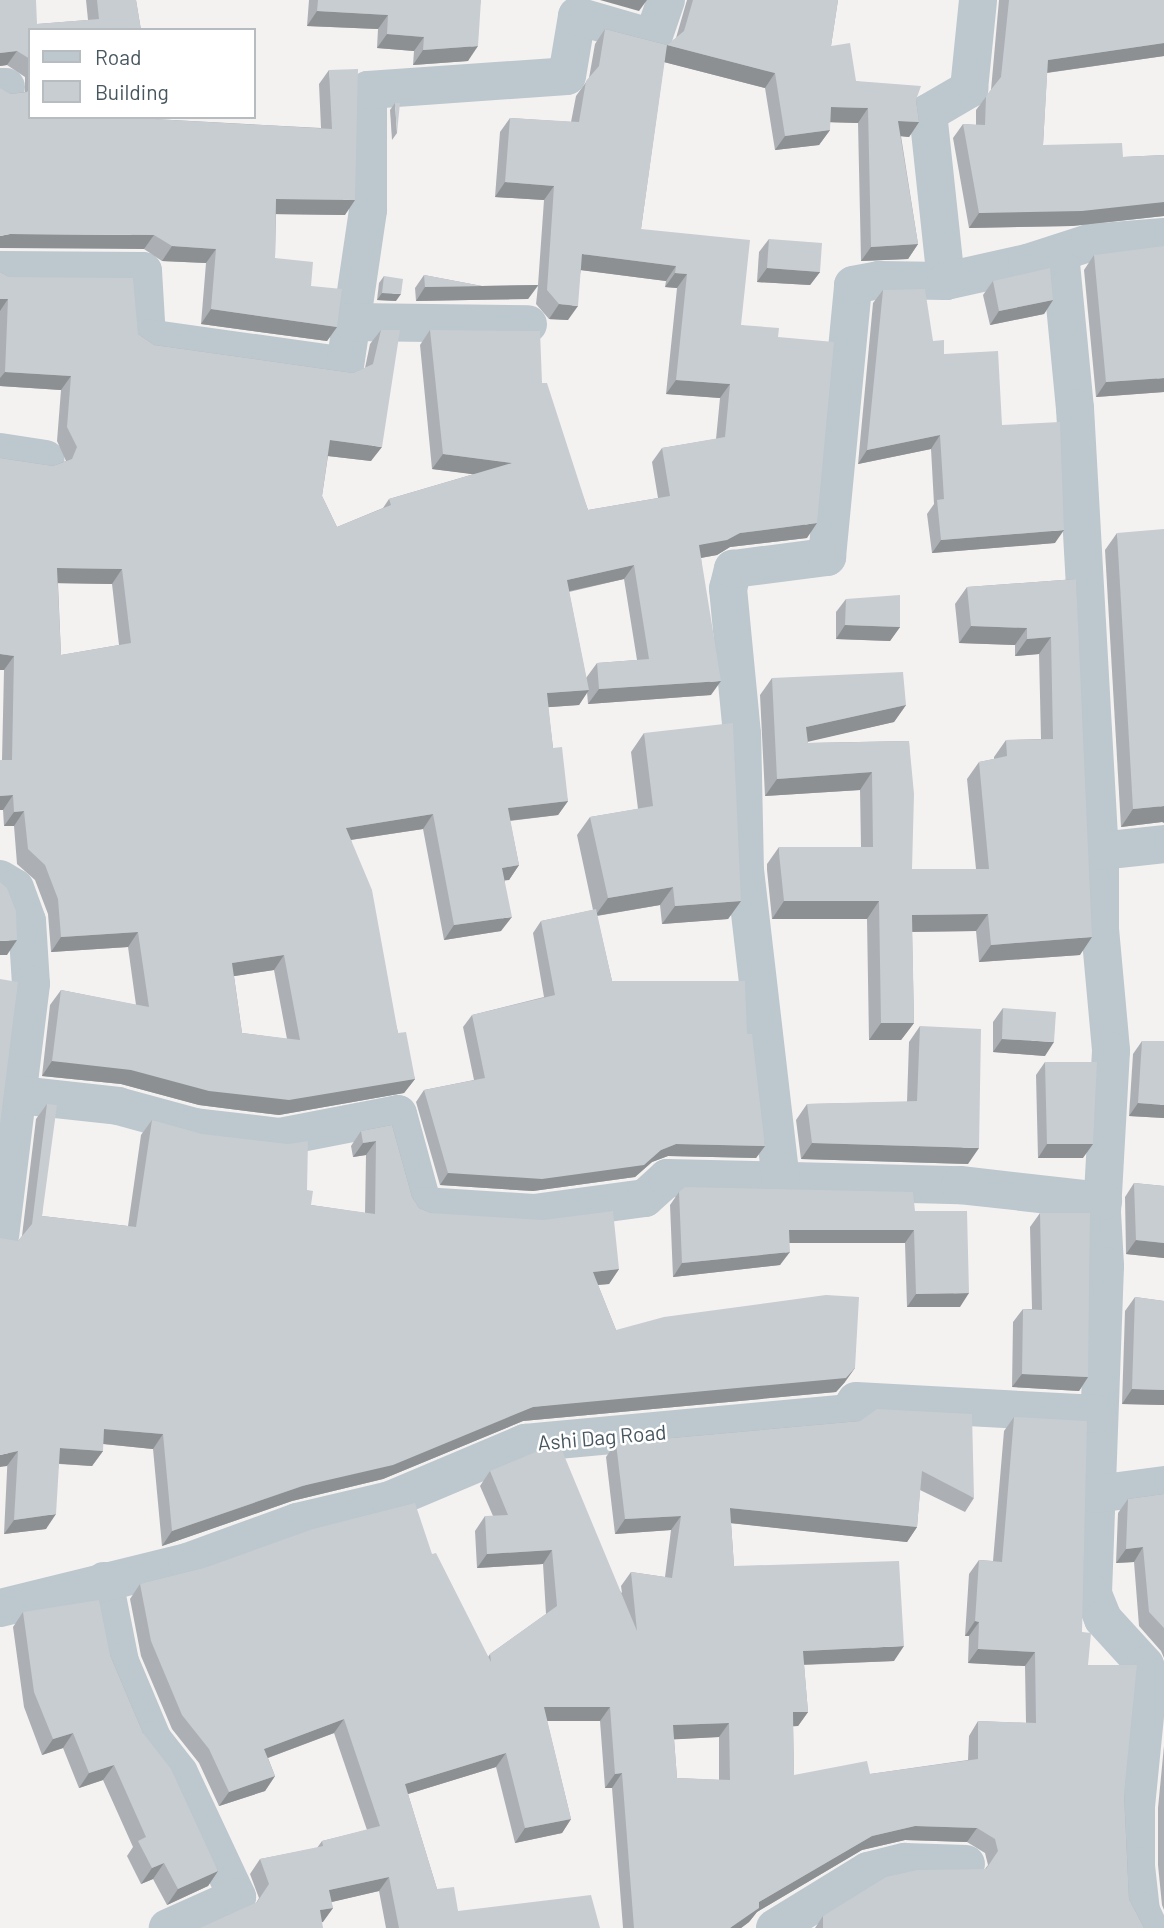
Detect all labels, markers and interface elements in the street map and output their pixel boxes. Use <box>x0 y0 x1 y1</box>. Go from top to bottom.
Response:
legend <box>28 28 256 119</box>
text: Road <box>95 44 141 69</box>
text: Building <box>95 79 169 104</box>
street label: Ashi Dag Road <box>537 1419 667 1455</box>

